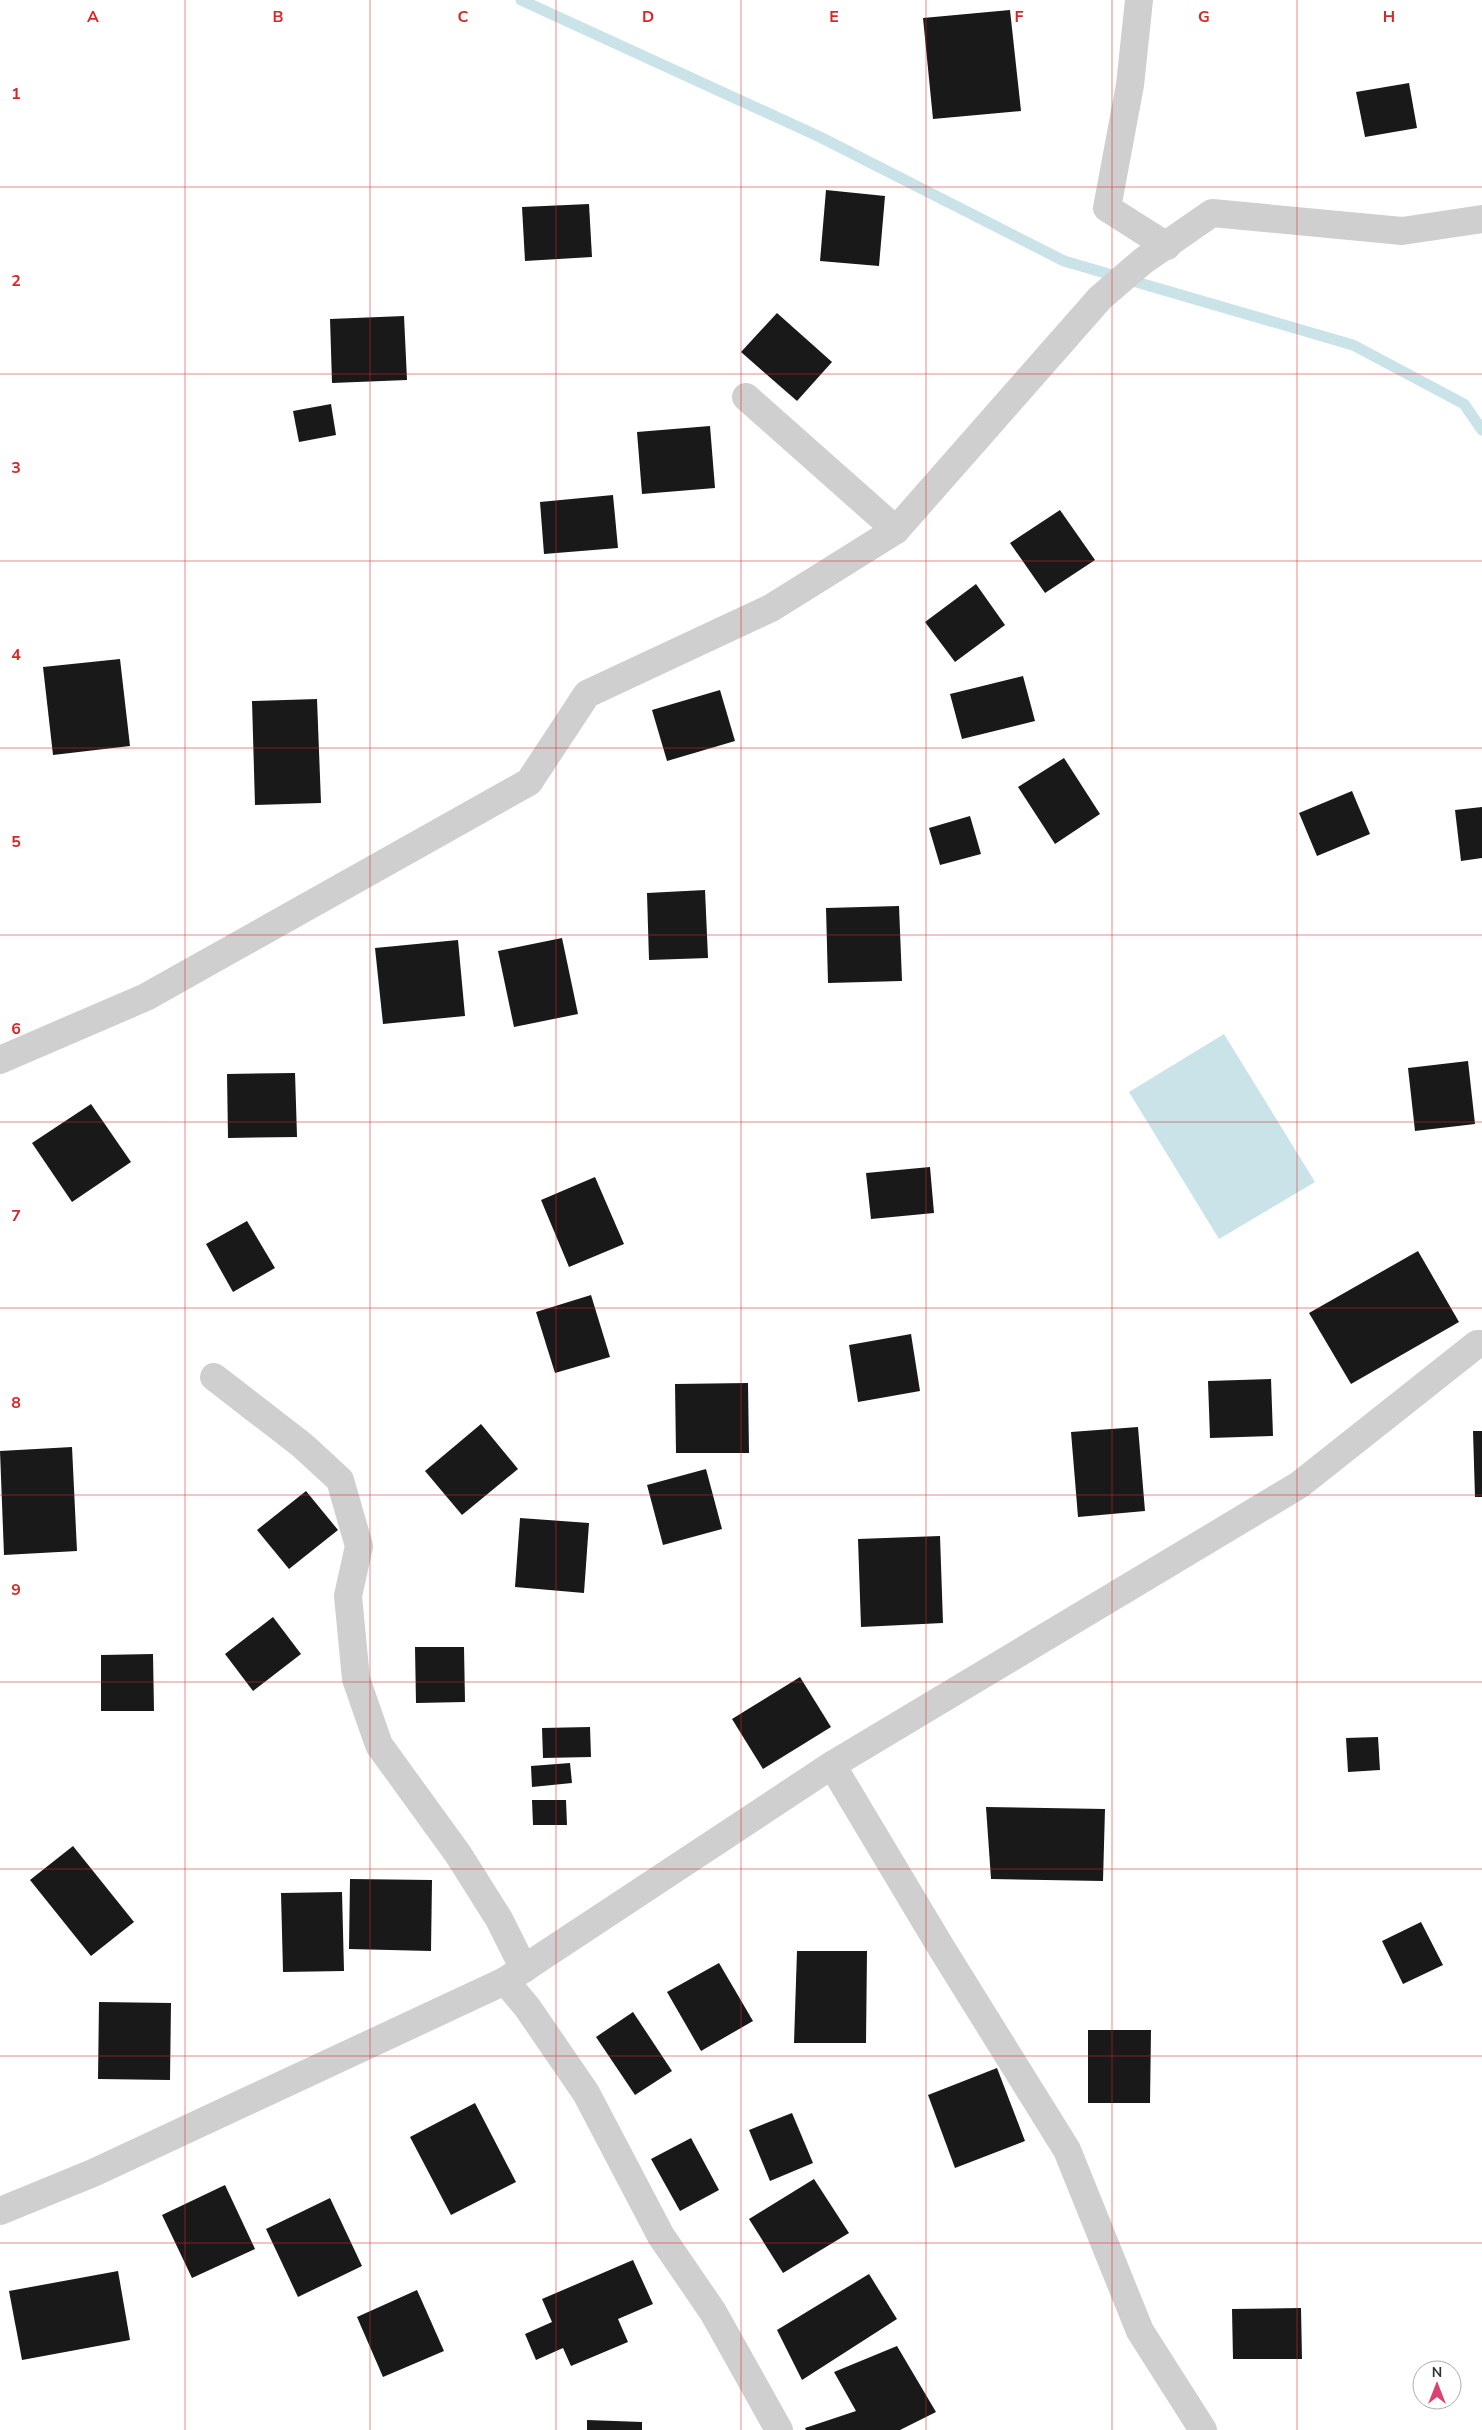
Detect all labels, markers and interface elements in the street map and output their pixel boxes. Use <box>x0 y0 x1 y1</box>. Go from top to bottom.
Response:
text: A <box>87 6 99 28</box>
text: B <box>272 6 284 28</box>
text: C <box>458 6 469 28</box>
text: D <box>642 6 654 28</box>
text: E <box>829 6 839 28</box>
text: F <box>1015 6 1024 28</box>
text: G <box>1198 6 1210 28</box>
text: H <box>1383 6 1395 28</box>
text: 1 <box>11 83 21 105</box>
text: 2 <box>11 270 21 292</box>
text: 3 <box>11 457 21 479</box>
text: 4 <box>11 644 21 666</box>
text: 5 <box>11 831 21 853</box>
text: 6 <box>11 1018 21 1040</box>
text: 7 <box>11 1205 21 1227</box>
text: 8 <box>11 1392 21 1414</box>
text: 9 <box>11 1579 21 1601</box>
north arrow <box>1412 2360 1462 2410</box>
text: N <box>1432 2363 1442 2382</box>

